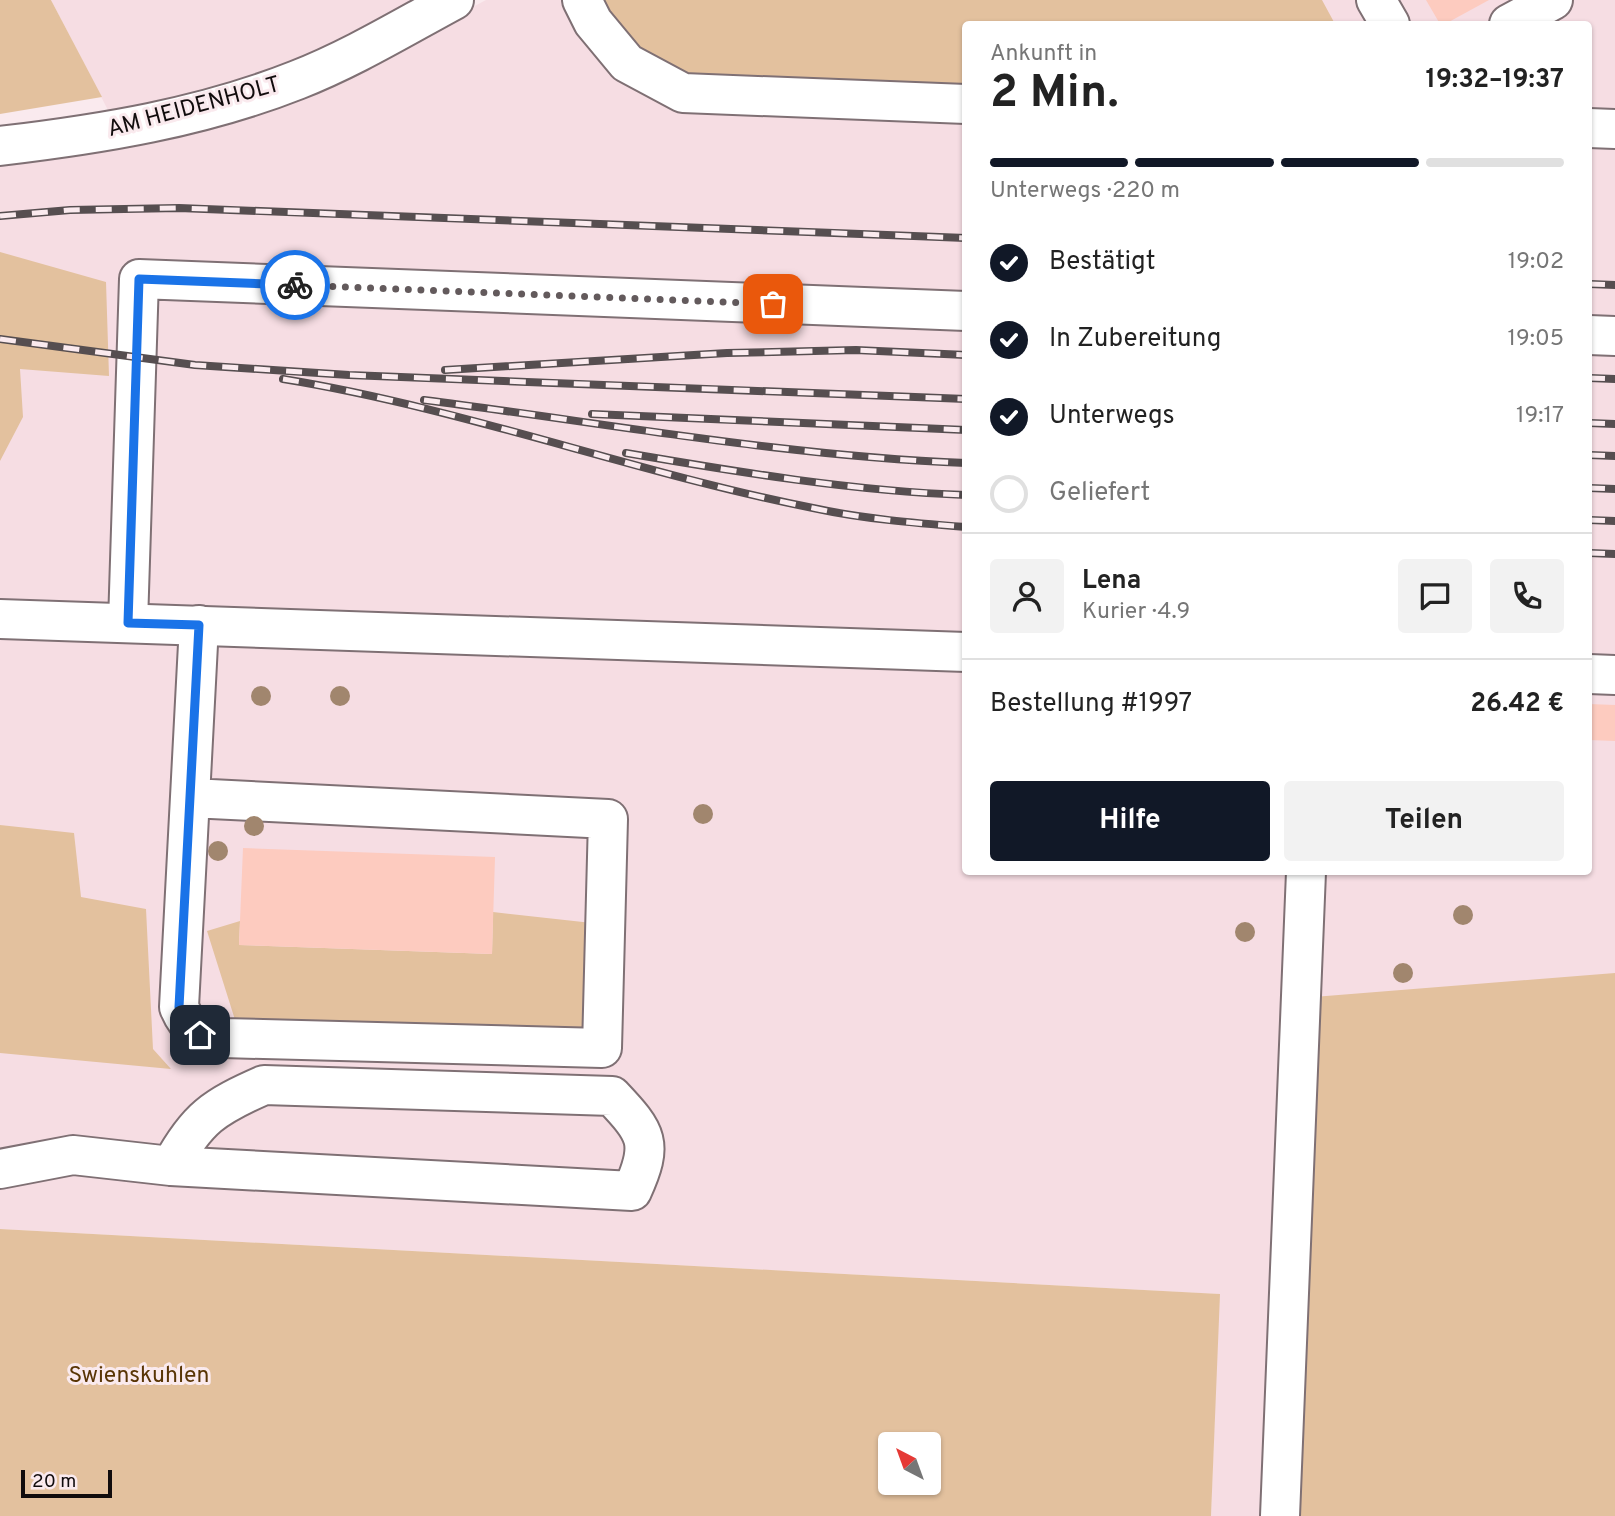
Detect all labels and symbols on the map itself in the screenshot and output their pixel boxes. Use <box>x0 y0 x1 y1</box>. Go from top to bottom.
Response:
street label: AM HEIDENHOLT <box>104 71 284 145</box>
courier <box>260 250 330 320</box>
pin <box>743 274 803 334</box>
pin <box>170 1005 230 1065</box>
park label: Swienskuhlen <box>69 1362 209 1391</box>
north arrow <box>878 1432 942 1494</box>
scale bar <box>21 1467 112 1499</box>

